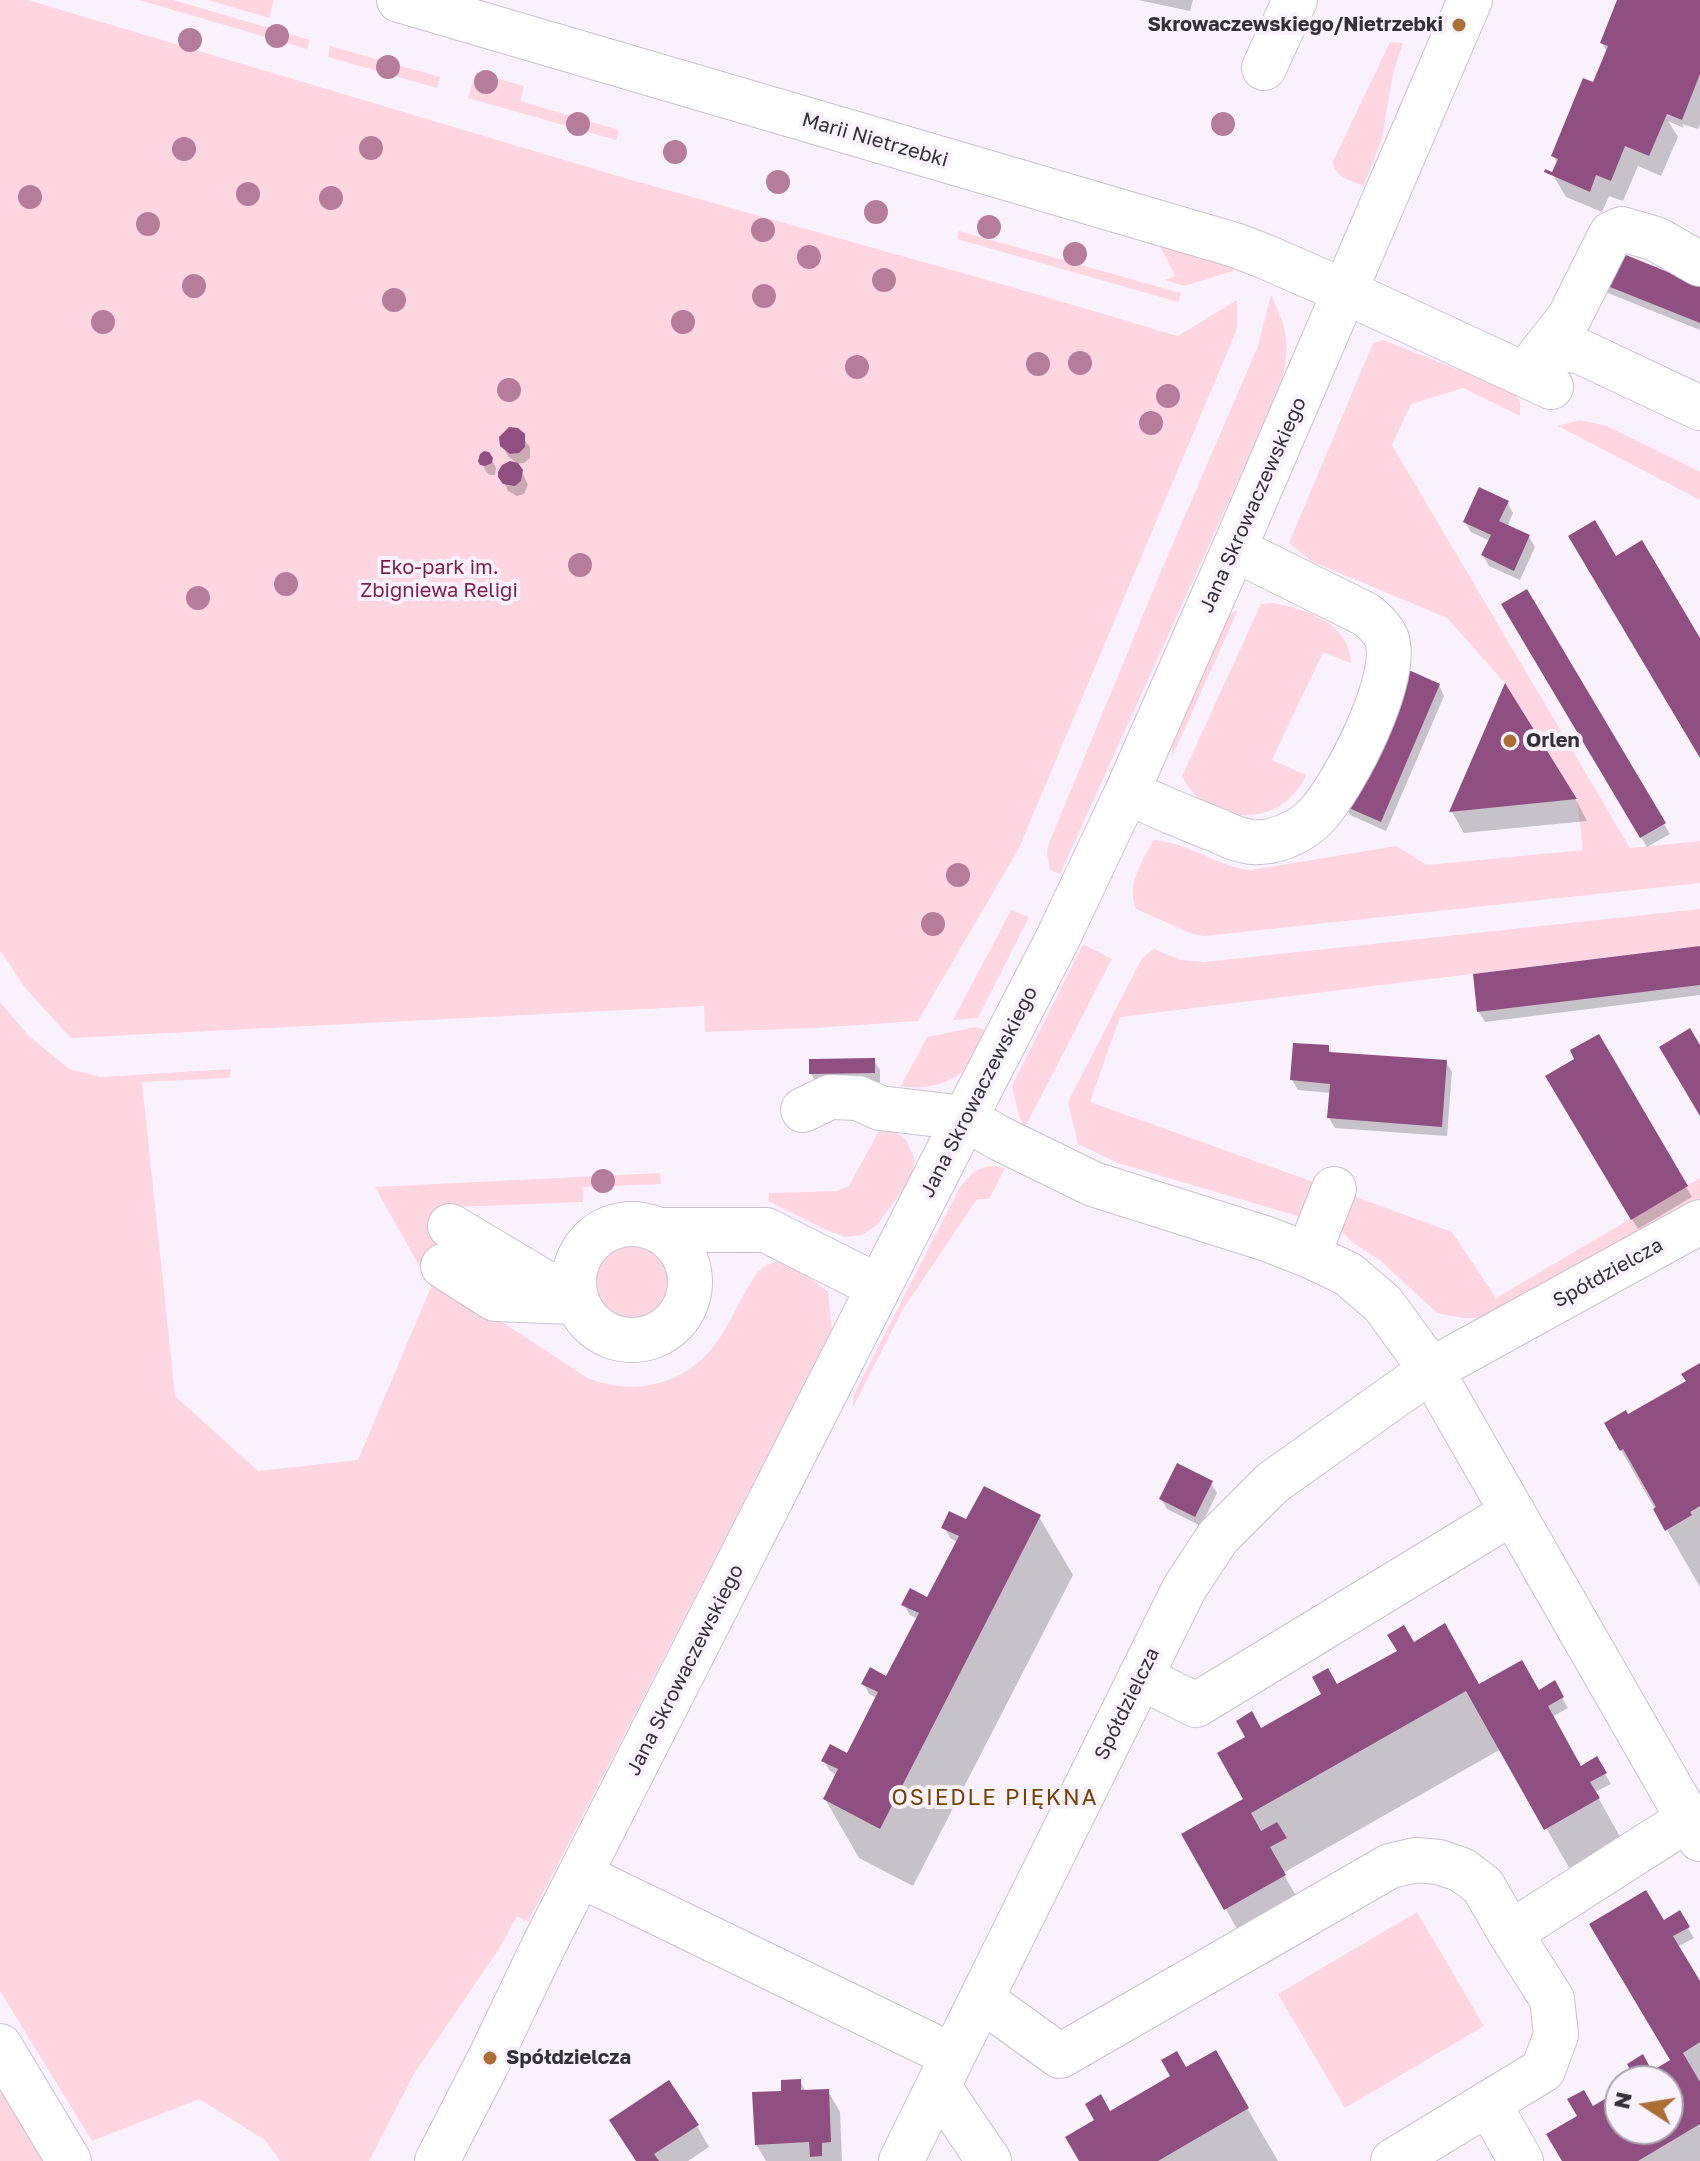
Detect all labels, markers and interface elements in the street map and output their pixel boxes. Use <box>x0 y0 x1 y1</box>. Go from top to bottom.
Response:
place label: Skrowaczewskiego/Nietrzebki <box>1147 13 1443 37</box>
marker: Skrowaczewskiego/Nietrzebki <box>1450 16 1468 34</box>
street label: Marii Nietrzebki <box>799 108 951 172</box>
street label: Jana Skrowaczewskiego <box>1195 393 1311 617</box>
park label: Eko-park im. Zbigniewa Religi <box>360 556 518 603</box>
place label: Orlen <box>1526 729 1580 753</box>
marker: Orlen <box>1501 732 1519 750</box>
street label: Jana Skrowaczewskiego <box>915 983 1043 1201</box>
street label: Spółdzielcza <box>1549 1233 1667 1313</box>
street label: Jana Skrowaczewskiego <box>621 1561 749 1779</box>
street label: Spółdzielcza <box>1089 1644 1165 1764</box>
district label: OSIEDLE PIĘKNA <box>892 1785 1098 1811</box>
place label: Spółdzielcza <box>506 2046 631 2070</box>
marker: Spółdzielcza <box>481 2049 499 2067</box>
north arrow <box>1604 2065 1684 2145</box>
text: N <box>1607 2089 1637 2111</box>

